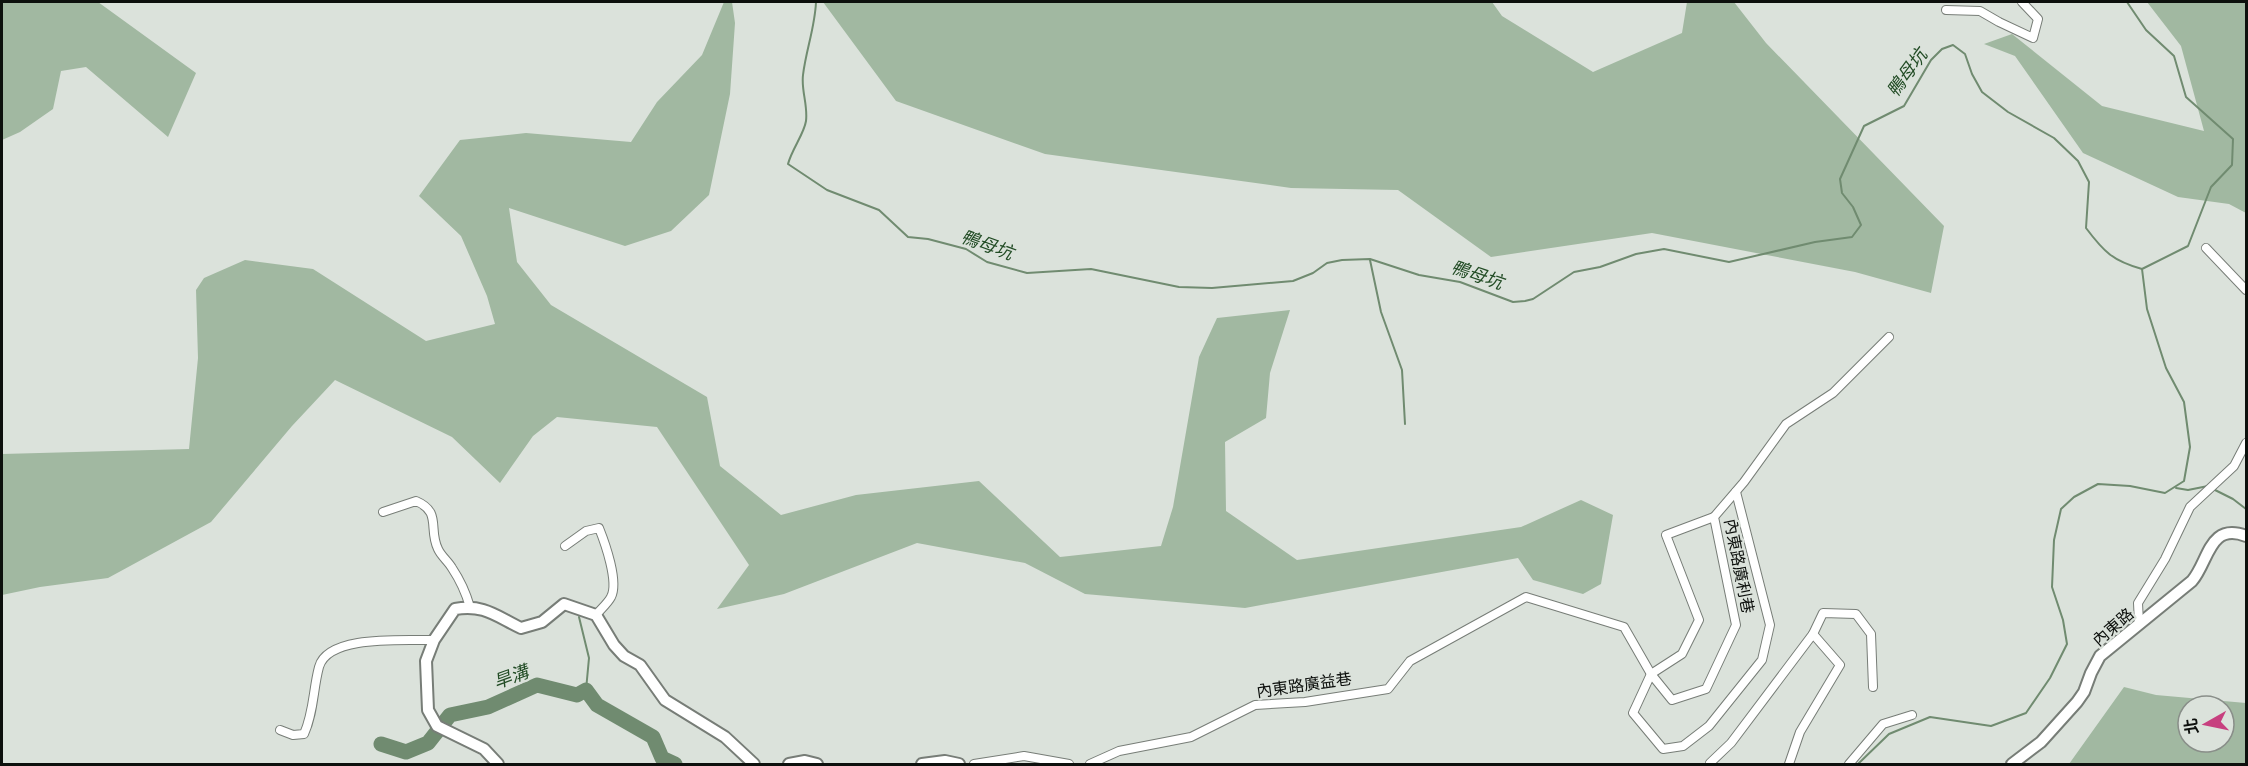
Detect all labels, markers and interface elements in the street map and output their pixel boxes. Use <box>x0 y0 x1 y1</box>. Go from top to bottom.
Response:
water label: 鴨母坑 <box>1881 42 1934 102</box>
water label: 鴨母坑 <box>958 224 1019 267</box>
water label: 鴨母坑 <box>1448 255 1509 296</box>
street label: 內東路廣利巷 <box>1720 517 1758 615</box>
street label: 內東路 <box>2088 603 2138 651</box>
water label: 旱溝 <box>490 659 535 694</box>
street label: 內東路廣益巷 <box>1255 668 1353 702</box>
north arrow <box>2176 694 2236 754</box>
text: 北 <box>2180 717 2203 736</box>

